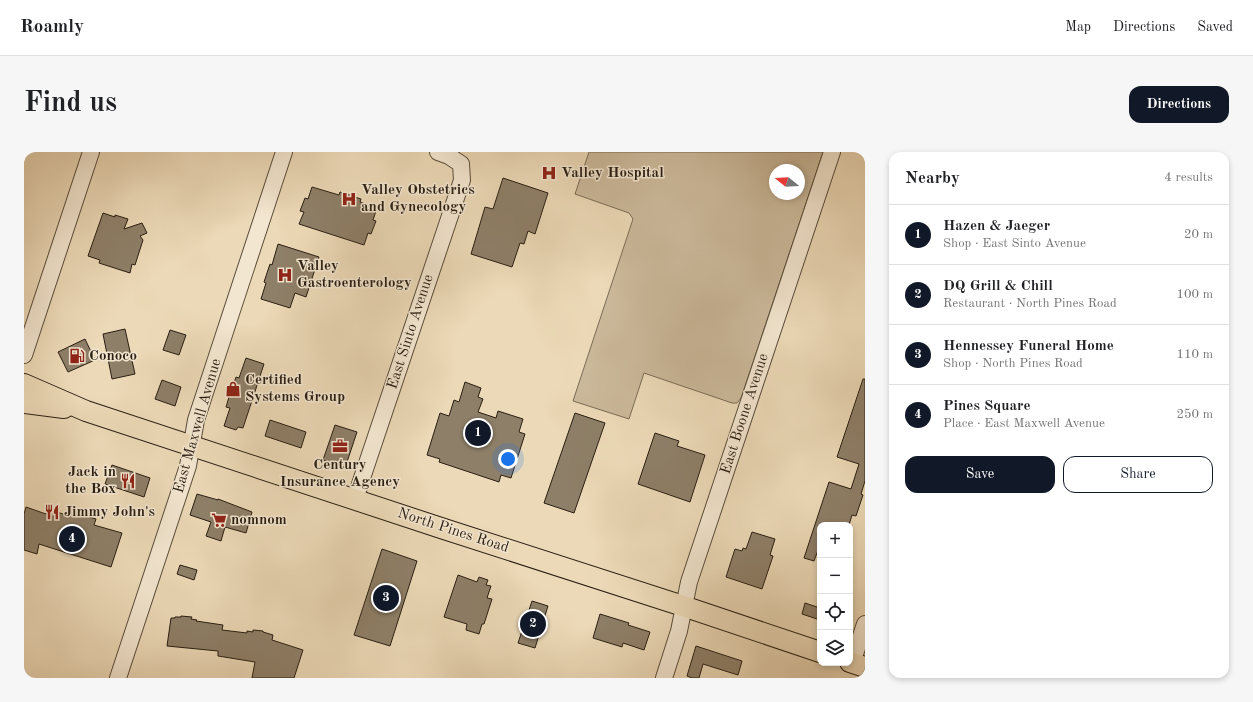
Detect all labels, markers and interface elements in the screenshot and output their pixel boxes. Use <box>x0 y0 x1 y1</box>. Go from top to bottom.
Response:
text: Roamly <box>20 18 84 37</box>
text: Map <box>1065 20 1091 34</box>
text: Directions <box>1113 20 1175 34</box>
text: Saved <box>1197 20 1233 34</box>
button: Directions <box>1129 86 1229 123</box>
text: Find us <box>24 90 117 118</box>
hospital icon: Valley Hospital <box>540 164 558 182</box>
north arrow <box>769 164 805 200</box>
place label: Valley Hospital <box>561 166 664 181</box>
text: Nearby <box>905 170 960 187</box>
text: 4 results <box>1164 171 1213 184</box>
place label: Valley Obstetrics and Gynecology <box>361 183 475 215</box>
hospital icon: Valley Obstetrics and Gynecology <box>340 190 358 208</box>
text: Hazen & Jaeger <box>943 219 1050 234</box>
text: 1 <box>914 228 922 241</box>
text: 20 m <box>1184 228 1213 241</box>
text: Shop · East Sinto Avenue <box>943 237 1086 250</box>
place label: Valley Gastroenterology <box>297 259 412 291</box>
hospital icon: Valley Gastroenterology <box>276 266 294 284</box>
street label: East Sinto Avenue <box>385 273 437 391</box>
text: DQ Grill & Chill <box>943 279 1053 294</box>
text: 2 <box>914 288 922 301</box>
text: 100 m <box>1176 288 1213 301</box>
text: Restaurant · North Pines Road <box>943 297 1117 310</box>
text: Hennessey Funeral Home <box>943 339 1114 354</box>
fuel station icon: Conoco <box>68 347 86 365</box>
text: 3 <box>914 348 922 361</box>
text: 110 m <box>1176 348 1213 361</box>
place label: Conoco <box>89 349 137 364</box>
street label: East Boone Avenue <box>718 352 772 476</box>
street label: East Maxwell Avenue <box>172 357 224 495</box>
text: Shop · North Pines Road <box>943 357 1083 370</box>
place label: Certified Systems Group <box>245 373 345 405</box>
shop icon: Certified Systems Group <box>224 380 242 398</box>
text: Pines Square <box>943 399 1031 414</box>
text: 4 <box>914 408 922 421</box>
text: 250 m <box>1176 408 1213 421</box>
text: Place · East Maxwell Avenue <box>943 417 1105 430</box>
pin: 1 <box>465 418 491 448</box>
office icon: Century Insurance Agency <box>331 437 349 455</box>
your location <box>498 449 518 469</box>
button: Save <box>905 456 1055 493</box>
button: Share <box>1063 456 1213 493</box>
place label: Century Insurance Agency <box>280 458 400 490</box>
place label: Jack in the Box <box>65 465 116 497</box>
restaurant icon: Jack in the Box <box>119 472 137 490</box>
restaurant icon: Jimmy John's <box>43 503 61 521</box>
place label: Jimmy John's <box>64 505 155 520</box>
street label: North Pines Road <box>395 506 511 556</box>
supermarket icon: nomnom <box>210 511 228 529</box>
place label: nomnom <box>231 513 287 528</box>
map controls <box>817 522 853 666</box>
button: + <box>817 522 853 558</box>
pin: 4 <box>59 524 85 554</box>
button: − <box>817 558 853 594</box>
pin: 3 <box>373 583 399 613</box>
button: locate <box>817 594 853 630</box>
pin: 2 <box>520 609 546 639</box>
button: layers <box>817 630 853 666</box>

